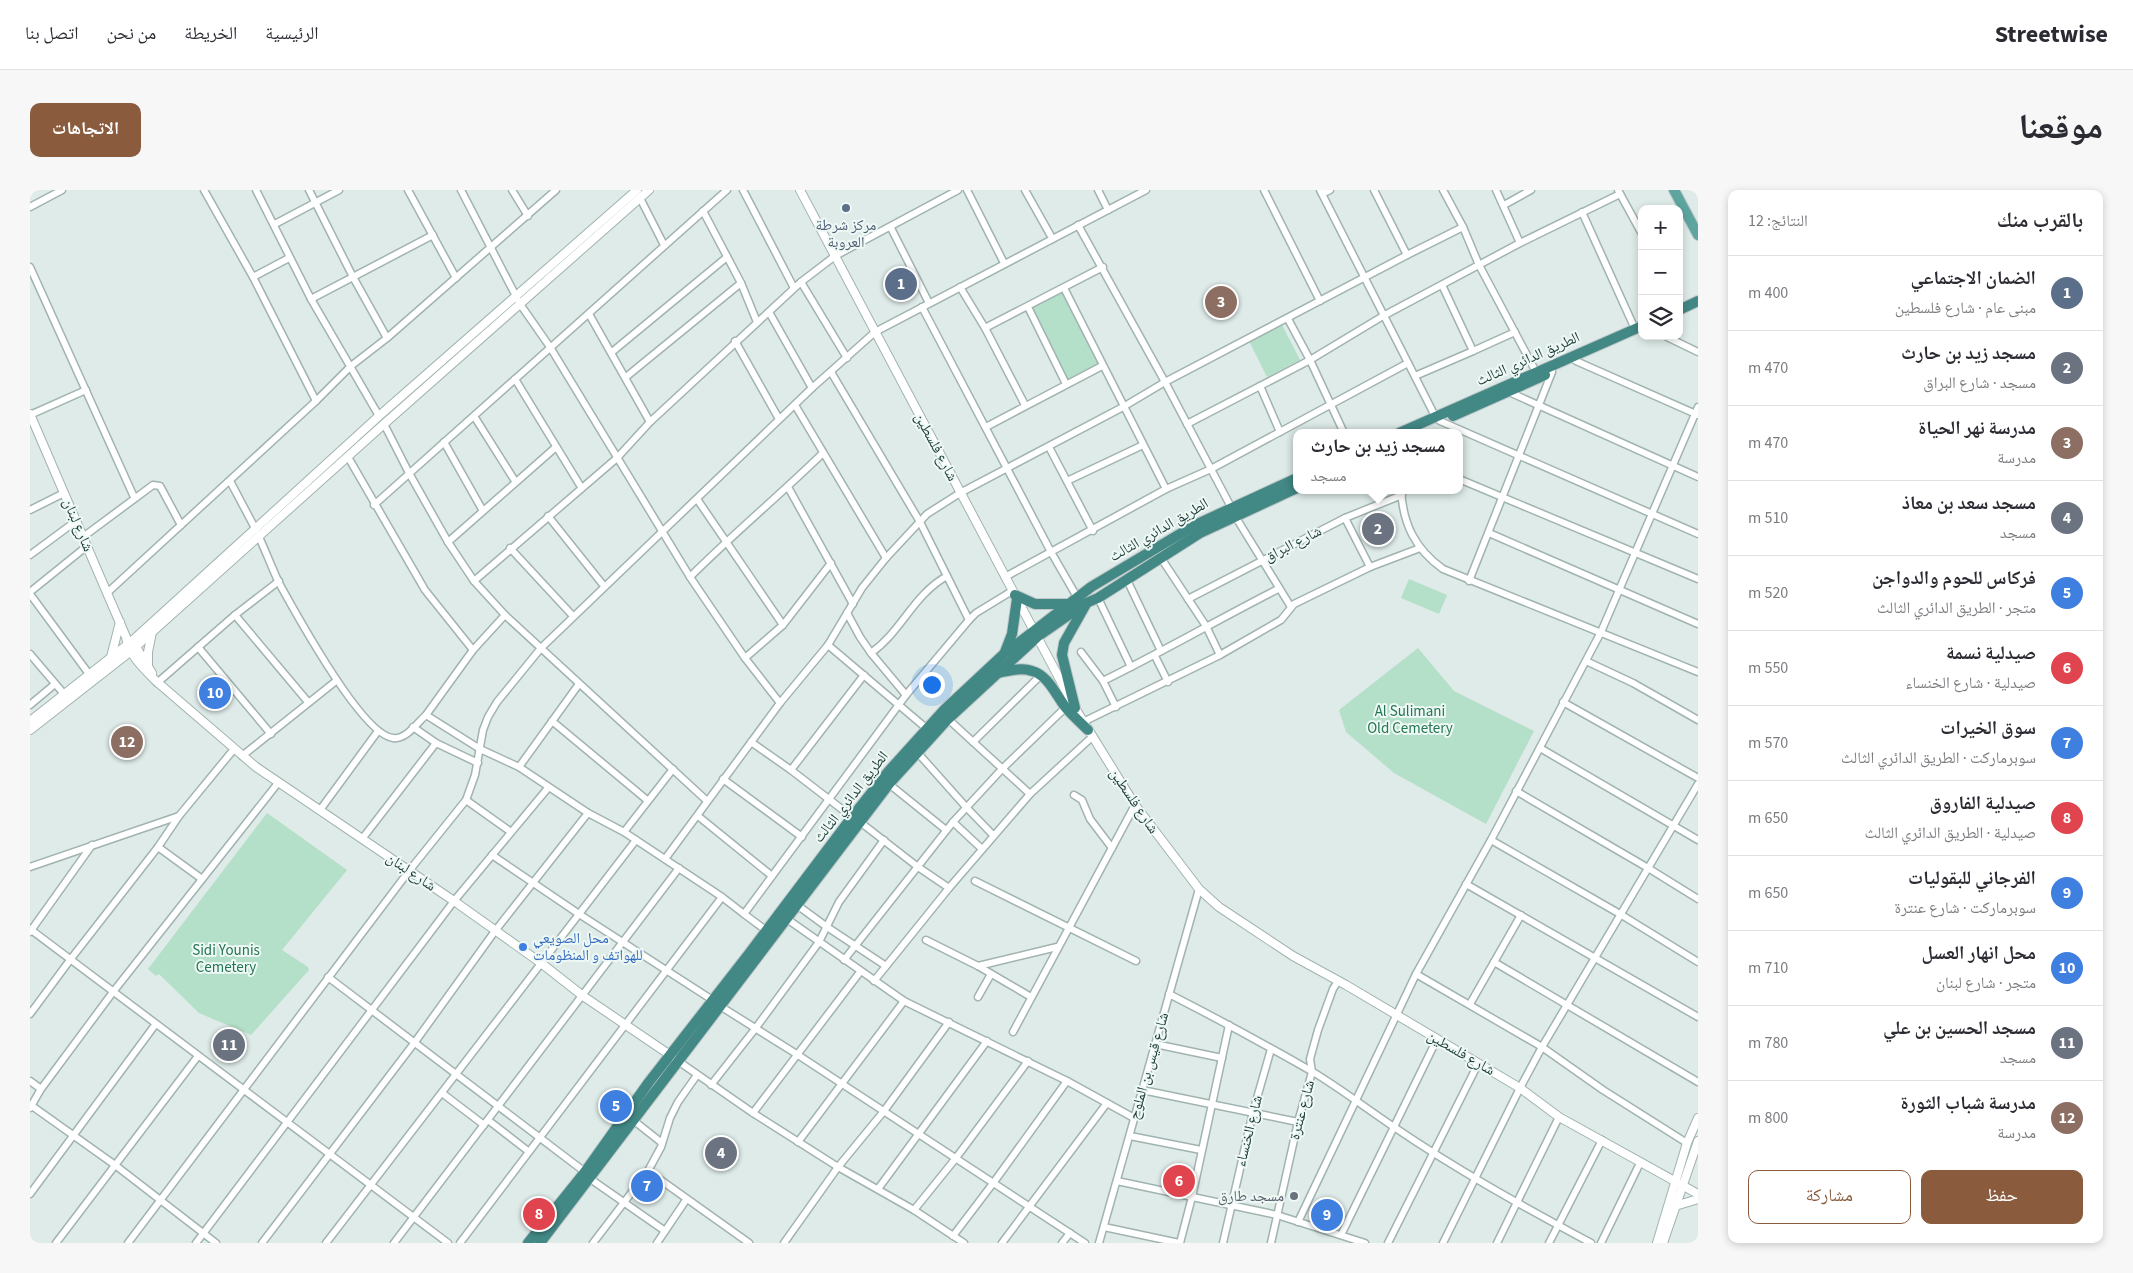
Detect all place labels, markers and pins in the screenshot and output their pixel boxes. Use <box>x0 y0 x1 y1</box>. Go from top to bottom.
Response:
marker: مركز شرطة العروبة <box>840 202 852 214</box>
place label: مركز شرطة العروبة <box>816 215 877 253</box>
pin: 1 <box>885 265 917 303</box>
pin: 3 <box>1205 283 1237 321</box>
pin: 2 <box>1362 510 1394 548</box>
pin: 10 <box>199 674 231 712</box>
pin: 12 <box>111 723 143 761</box>
place label: محل الصويعي للهواتف و المنظومات <box>533 928 643 966</box>
marker: محل الصويعي للهواتف و المنظومات <box>517 941 529 953</box>
pin: 11 <box>213 1026 245 1064</box>
pin: 5 <box>600 1087 632 1125</box>
pin: 4 <box>705 1134 737 1172</box>
pin: 6 <box>1163 1162 1195 1200</box>
pin: 7 <box>631 1167 663 1205</box>
place label: مسجد طارق <box>1218 1186 1284 1207</box>
marker: مسجد طارق <box>1288 1190 1300 1202</box>
pin: 8 <box>523 1195 555 1233</box>
pin: 9 <box>1311 1196 1343 1234</box>

